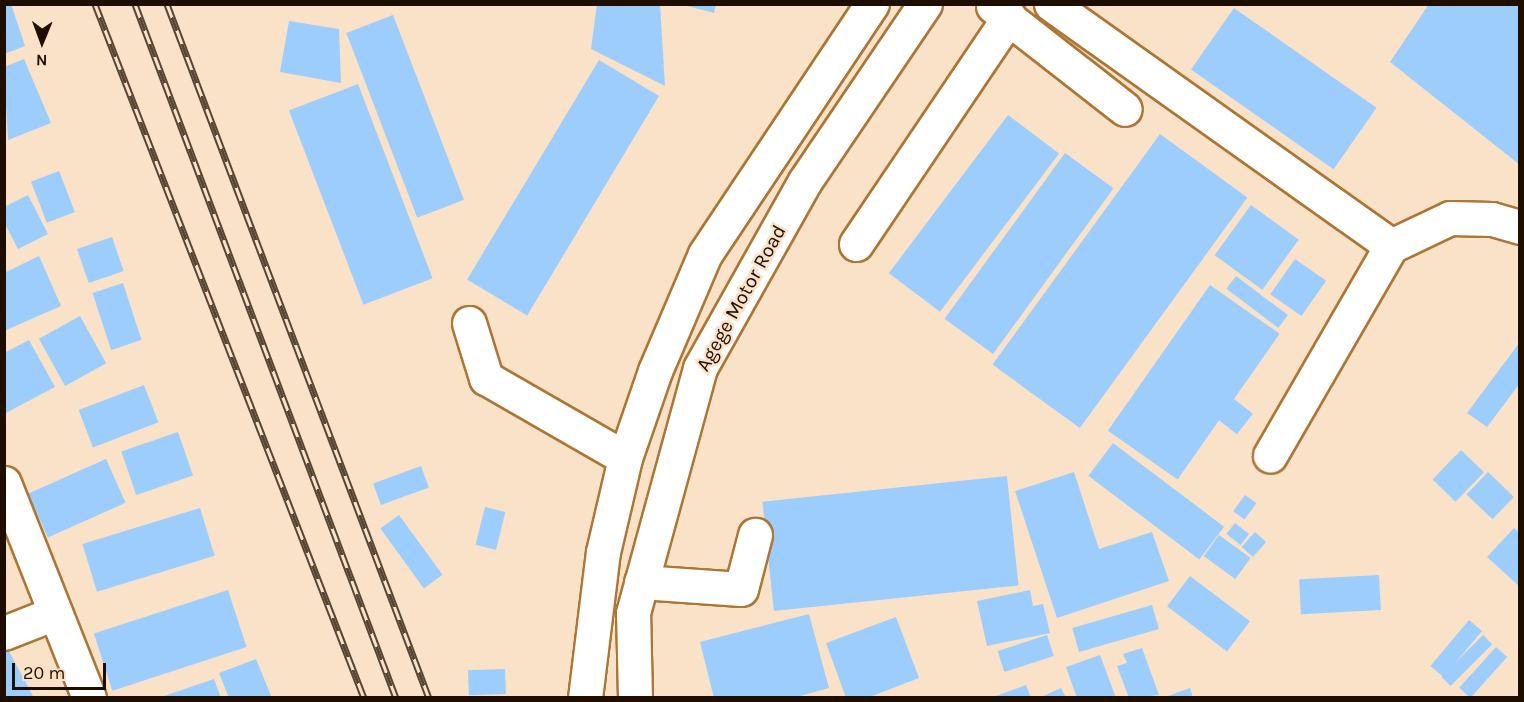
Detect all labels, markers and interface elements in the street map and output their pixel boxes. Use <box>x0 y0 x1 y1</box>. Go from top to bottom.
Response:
north arrow <box>12 12 72 72</box>
text: N <box>36 51 48 70</box>
street label: Agege Motor Road <box>691 221 791 375</box>
scale bar <box>15 651 110 689</box>
text: 20 m <box>23 662 65 684</box>

